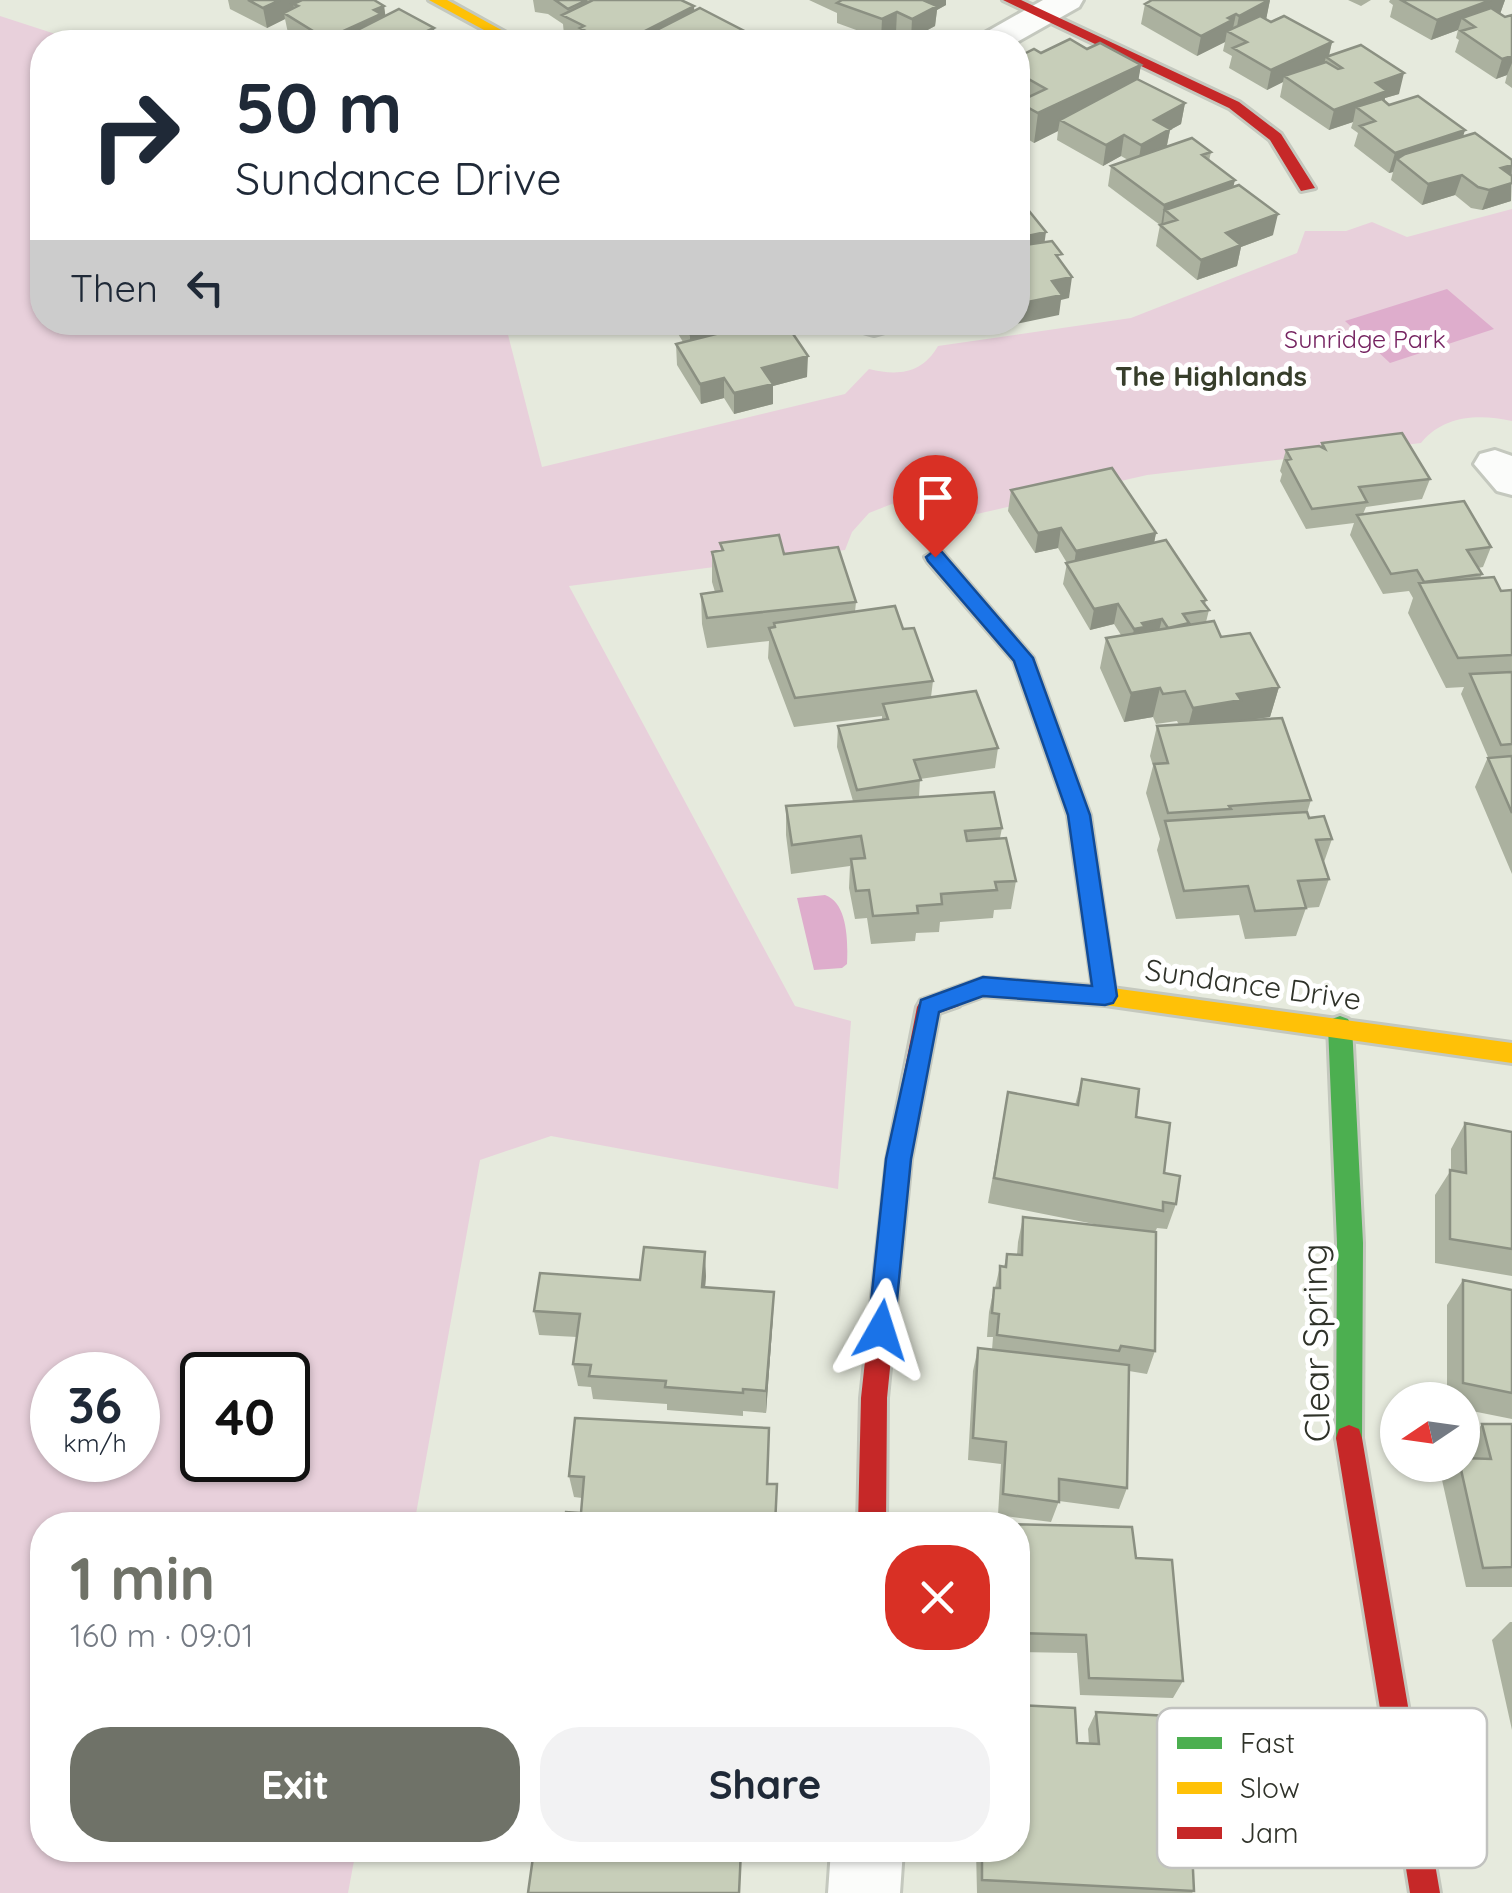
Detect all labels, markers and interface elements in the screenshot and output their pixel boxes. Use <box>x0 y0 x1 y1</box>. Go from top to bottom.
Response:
text: 50 m <box>235 63 402 151</box>
icon: right <box>70 70 200 200</box>
text: Sundance Drive <box>235 150 562 206</box>
icon: left <box>178 260 233 315</box>
text: Then <box>70 264 158 312</box>
park label: Sunridge Park <box>1284 323 1446 354</box>
district label: The Highlands <box>1115 358 1307 393</box>
pin <box>893 455 978 558</box>
icon: arrive <box>908 470 963 525</box>
street label: Sundance Drive <box>1143 950 1364 1018</box>
street label: Clear Spring <box>1291 1243 1339 1443</box>
position arrow <box>829 1278 933 1382</box>
speed limit sign: 40 <box>180 1352 310 1482</box>
text: 36 <box>68 1373 122 1436</box>
north arrow <box>1380 1382 1480 1482</box>
map controls <box>1380 1382 1480 1482</box>
text: km/h <box>63 1427 127 1458</box>
text: 1 min <box>70 1540 215 1615</box>
button: close <box>885 1545 990 1650</box>
text: 160 m · 09:01 <box>70 1615 254 1655</box>
legend <box>1157 1708 1487 1868</box>
text: Fast <box>1240 1725 1295 1760</box>
button: Exit <box>70 1727 520 1842</box>
button: Share <box>540 1727 990 1842</box>
text: Slow <box>1240 1770 1300 1805</box>
text: Jam <box>1240 1815 1299 1850</box>

